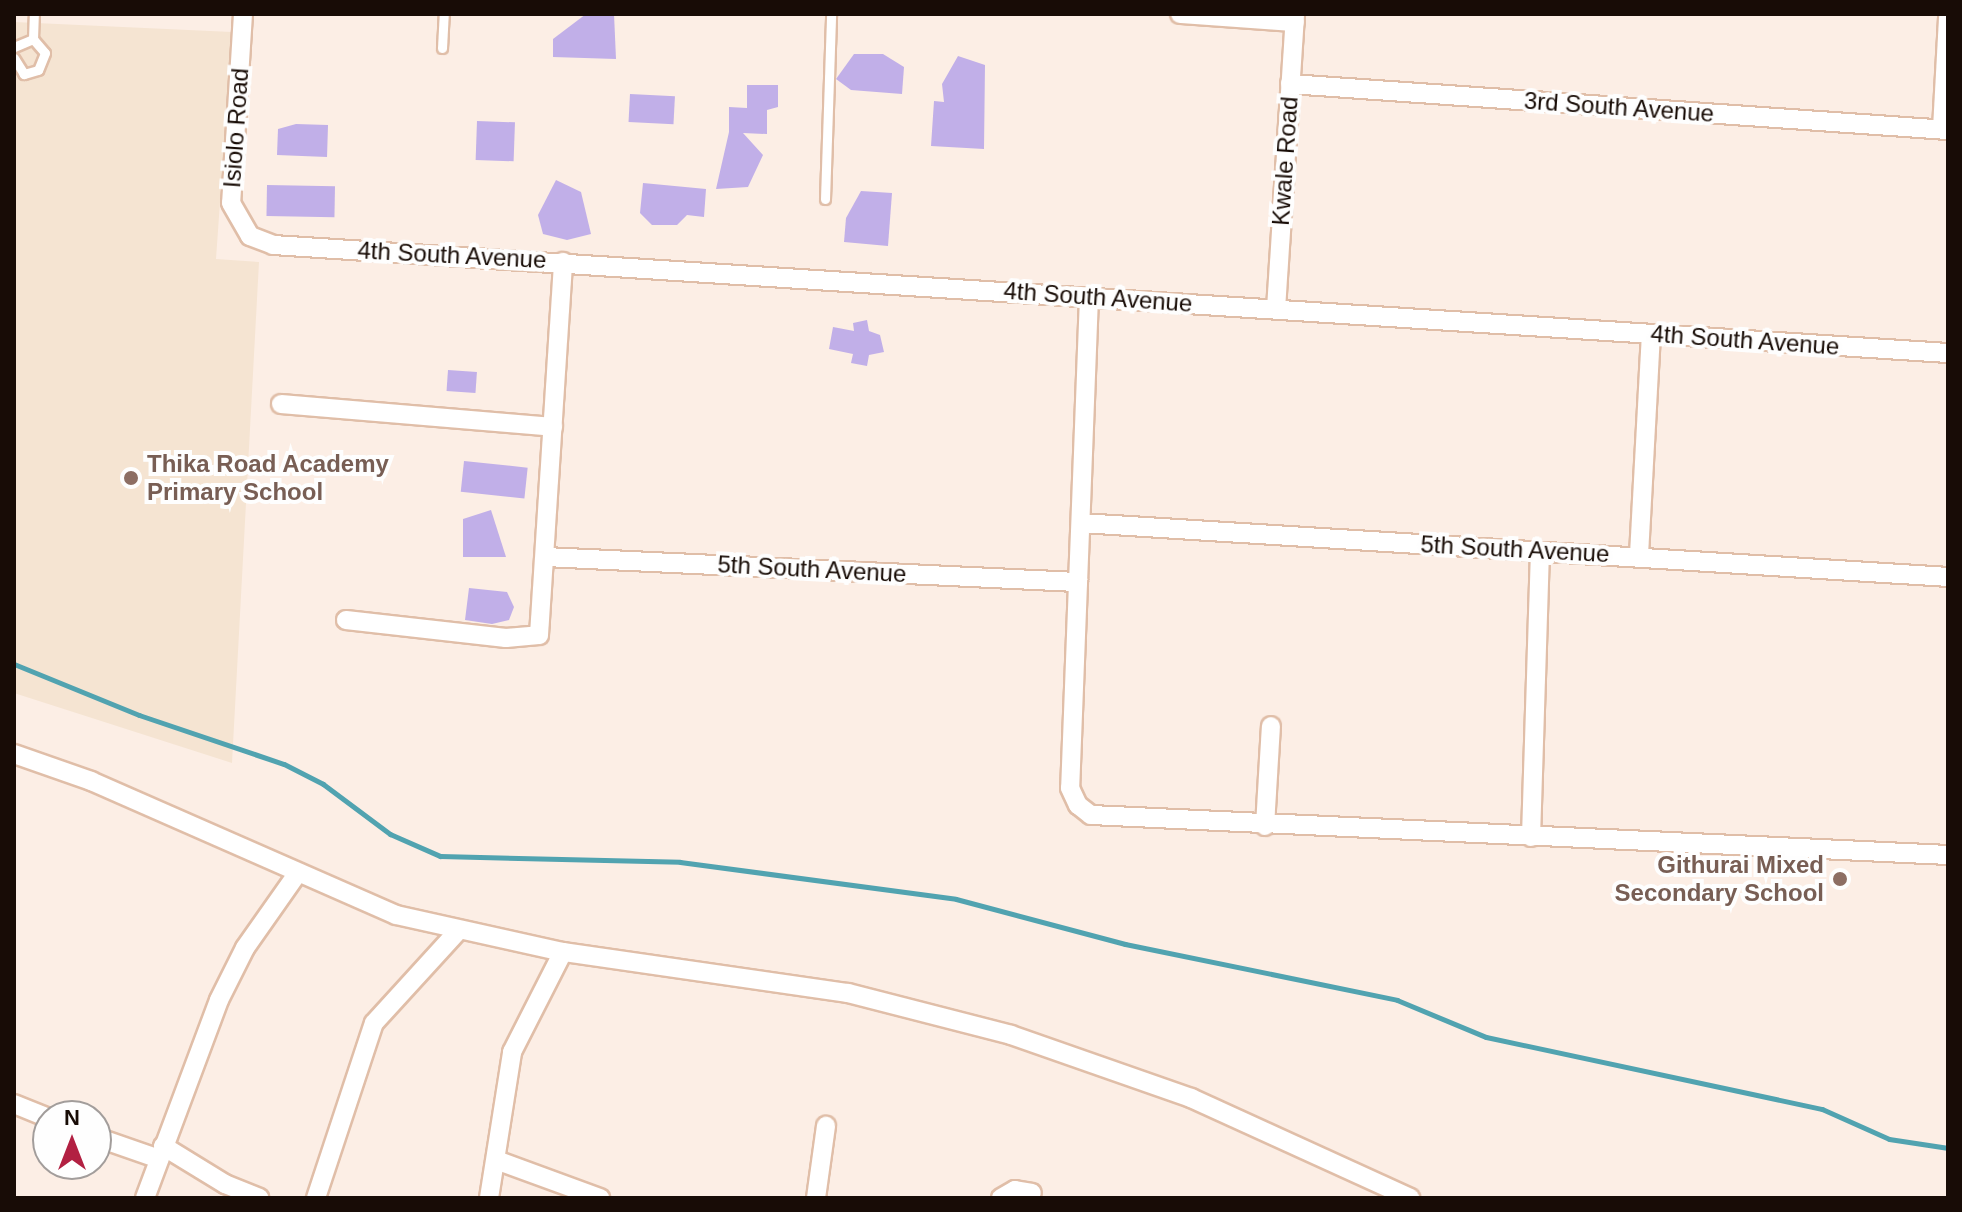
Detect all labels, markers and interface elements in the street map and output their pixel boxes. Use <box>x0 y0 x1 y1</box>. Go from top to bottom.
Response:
street label: Isiolo Road <box>217 67 255 189</box>
street label: 3rd South Avenue <box>1522 86 1716 128</box>
street label: Kwale Road <box>1266 95 1304 227</box>
street label: 4th South Avenue <box>356 236 548 274</box>
street label: 4th South Avenue <box>1002 276 1194 318</box>
street label: 4th South Avenue <box>1649 319 1841 361</box>
place label: Thika Road Academy Primary School <box>147 450 390 506</box>
marker: Thika Road Academy Primary School <box>122 469 140 487</box>
street label: 5th South Avenue <box>1419 530 1611 568</box>
street label: 5th South Avenue <box>716 550 908 588</box>
place label: Githurai Mixed Secondary School <box>1615 851 1824 907</box>
marker: Githurai Mixed Secondary School <box>1831 870 1849 888</box>
north arrow <box>32 1100 112 1180</box>
text: N <box>64 1105 80 1130</box>

